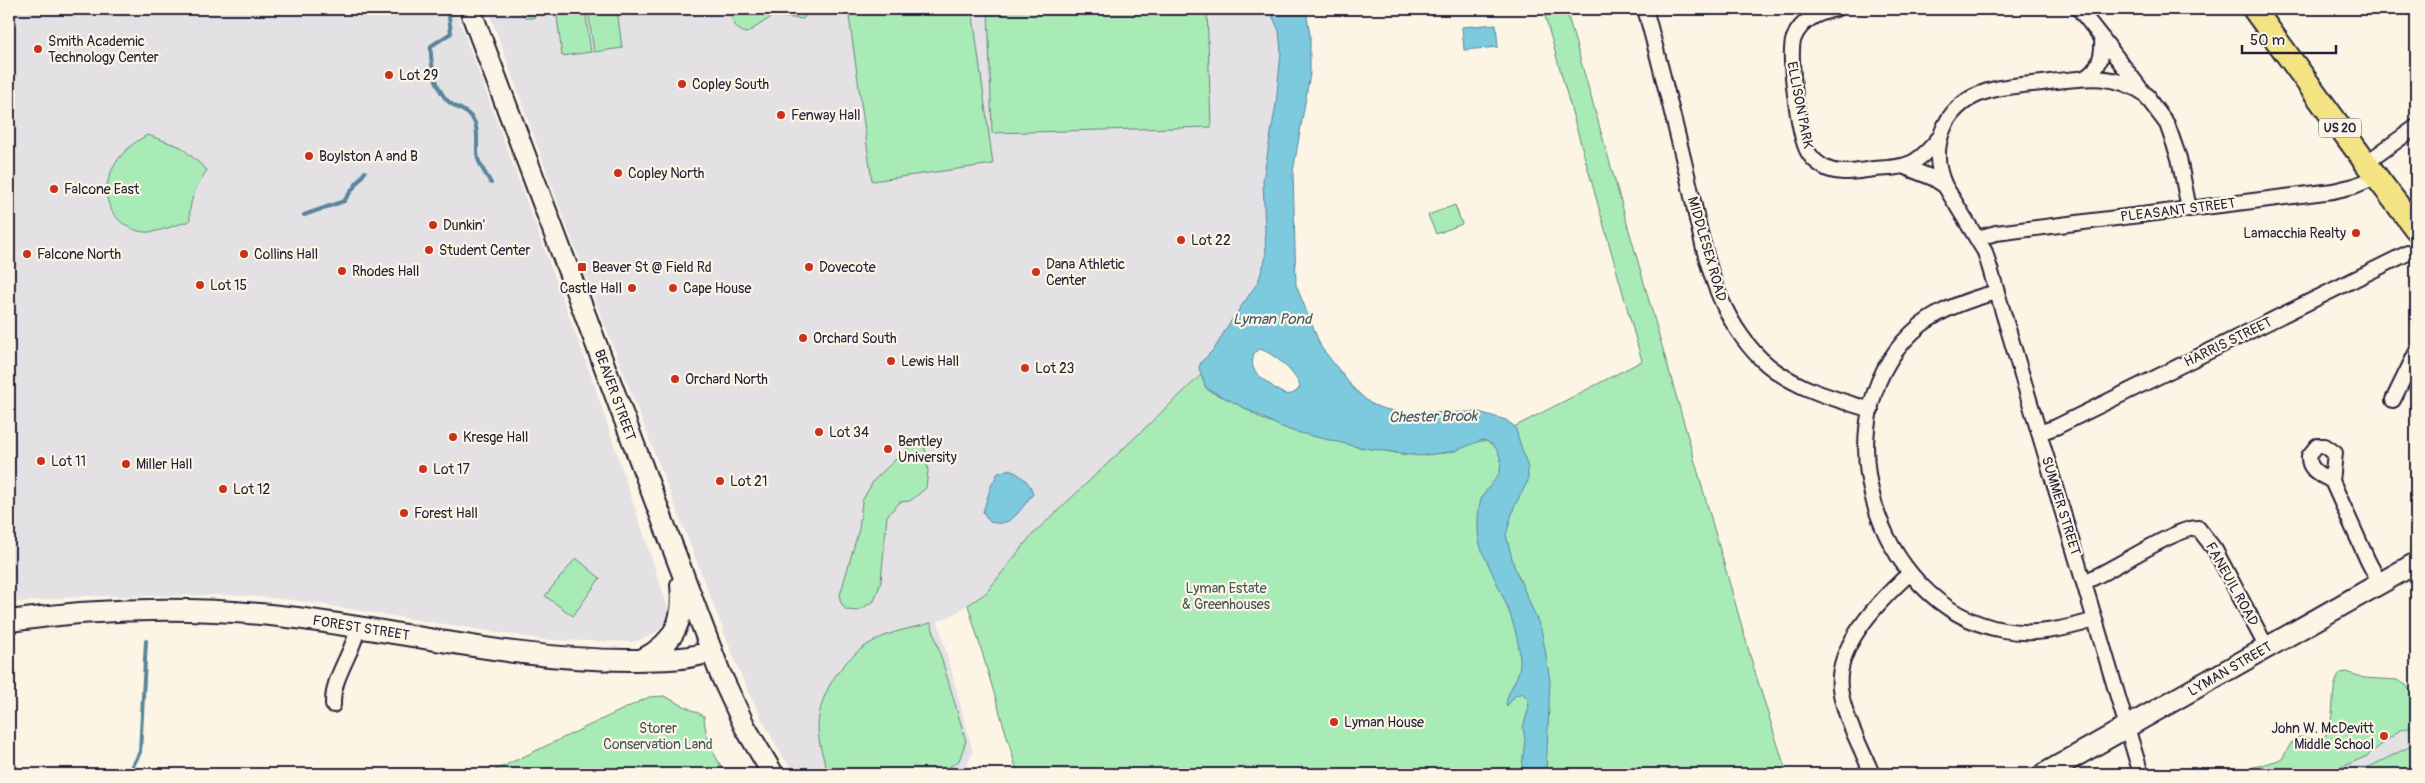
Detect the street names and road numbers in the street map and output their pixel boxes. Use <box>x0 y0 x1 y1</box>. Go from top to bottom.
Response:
street label: ELLISON PARK <box>1783 60 1817 151</box>
road number: US 20 <box>2319 119 2361 138</box>
street label: PLEASANT STREET <box>2119 194 2237 225</box>
street label: MIDDLESEX ROAD <box>1684 195 1730 303</box>
street label: HARRIS STREET <box>2181 313 2275 371</box>
street label: BEAVER STREET <box>591 347 639 443</box>
street label: SUMMER STREET <box>2038 455 2084 558</box>
street label: FANEUIL ROAD <box>2202 539 2262 629</box>
street label: FOREST STREET <box>311 612 411 644</box>
street label: LYMAN STREET <box>2185 638 2275 700</box>

